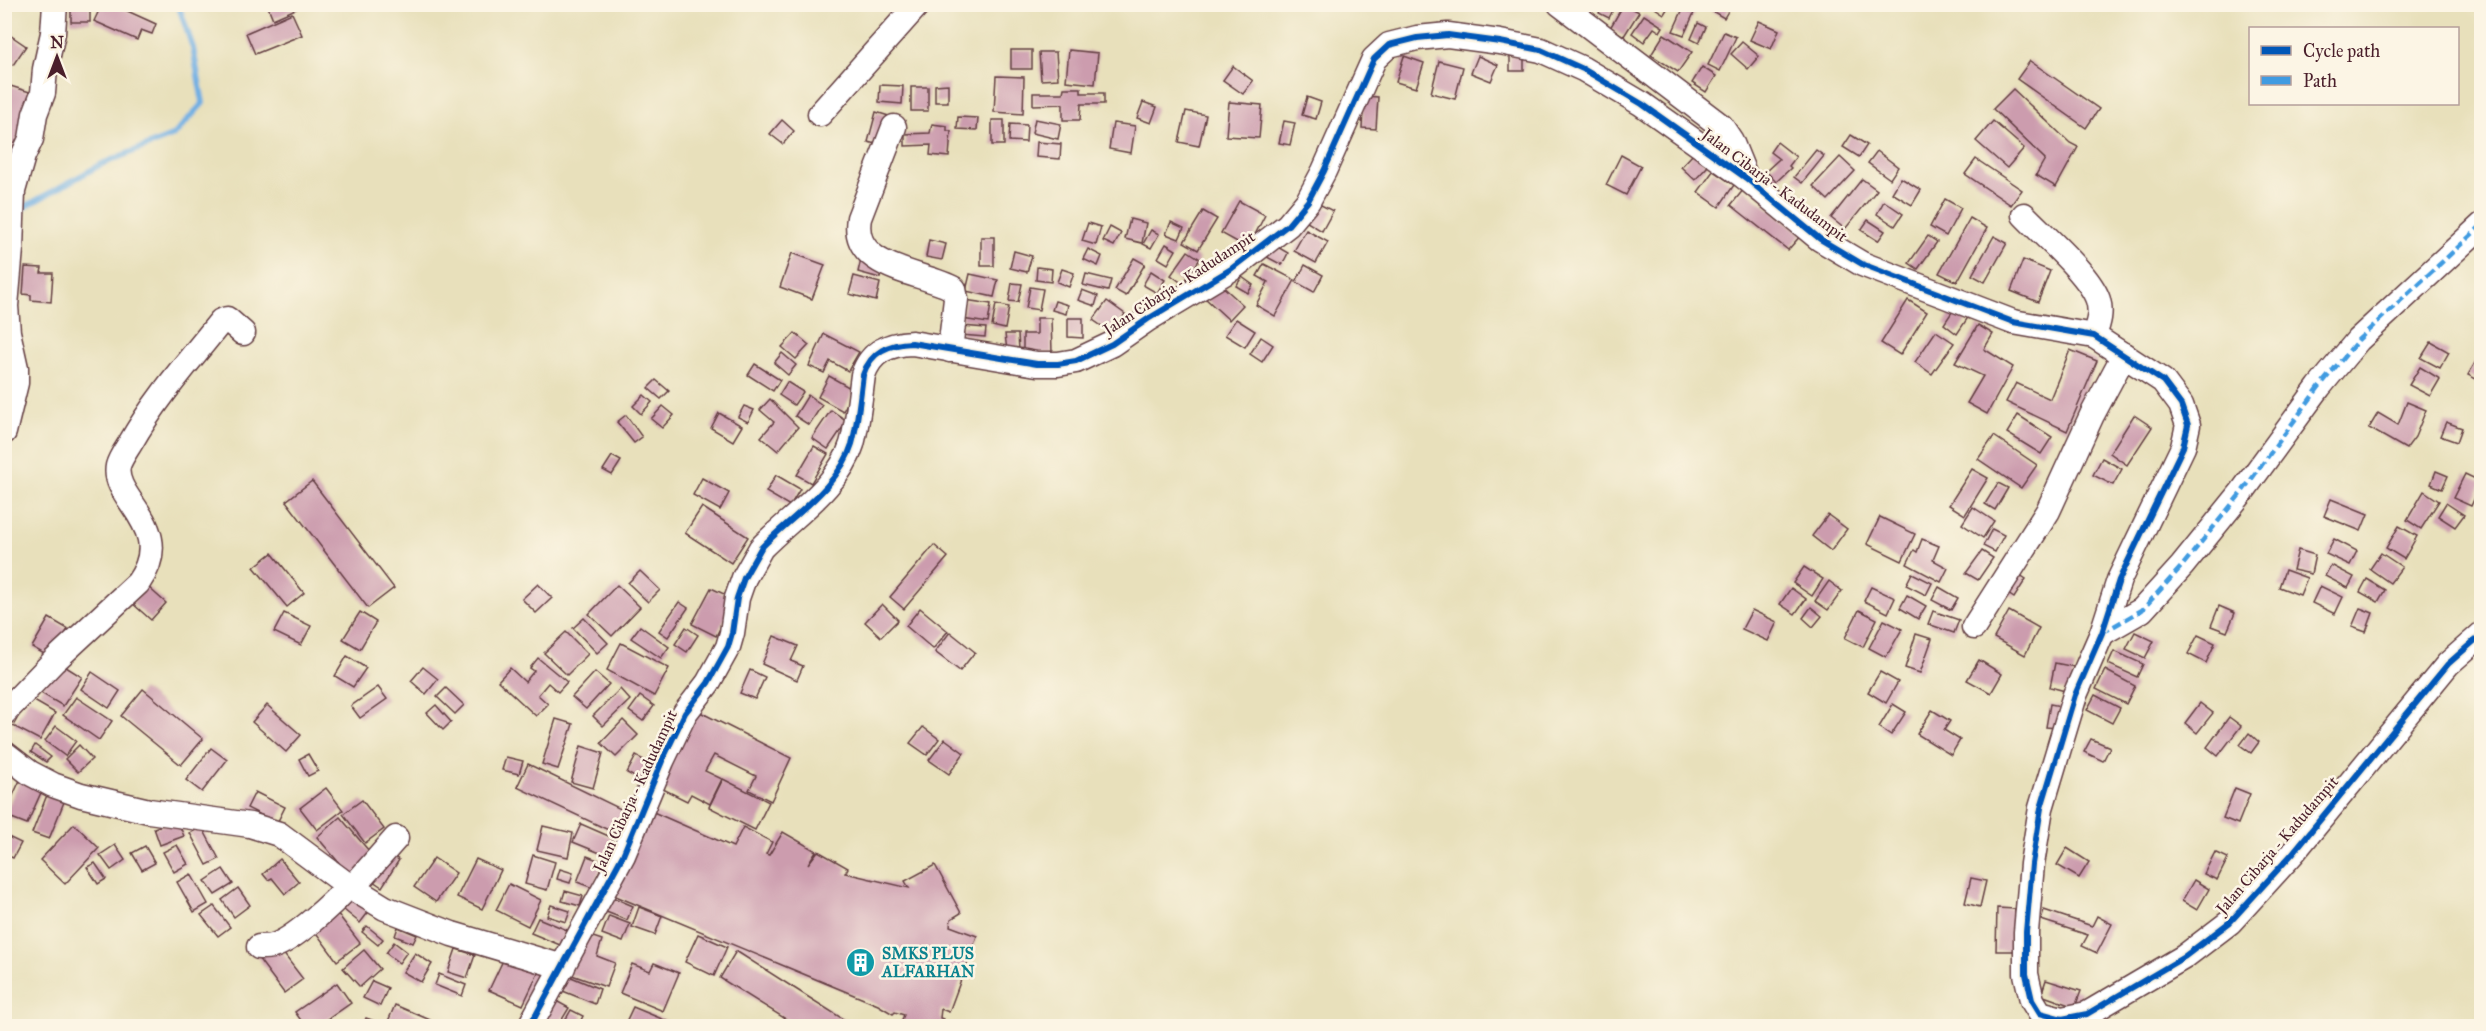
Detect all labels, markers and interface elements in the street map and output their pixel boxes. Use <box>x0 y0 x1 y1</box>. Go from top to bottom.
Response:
north arrow <box>27 27 87 87</box>
legend <box>2249 27 2459 105</box>
text: N <box>50 33 64 52</box>
text: Cycle path <box>2303 40 2380 62</box>
text: Path <box>2303 70 2337 92</box>
street label: Jalan Cibarja - Kadudampit <box>1696 123 1852 247</box>
street label: Jalan Cibarja - Kadudampit <box>1098 227 1259 341</box>
street label: Jalan Cibarja - Kadudampit <box>588 707 682 877</box>
street label: Jalan Cibarja - Kadudampit <box>2211 772 2343 920</box>
place label: SMKS PLUS ALFARHAN <box>881 944 975 981</box>
building icon: SMKS PLUS ALFARHAN <box>845 946 877 978</box>

